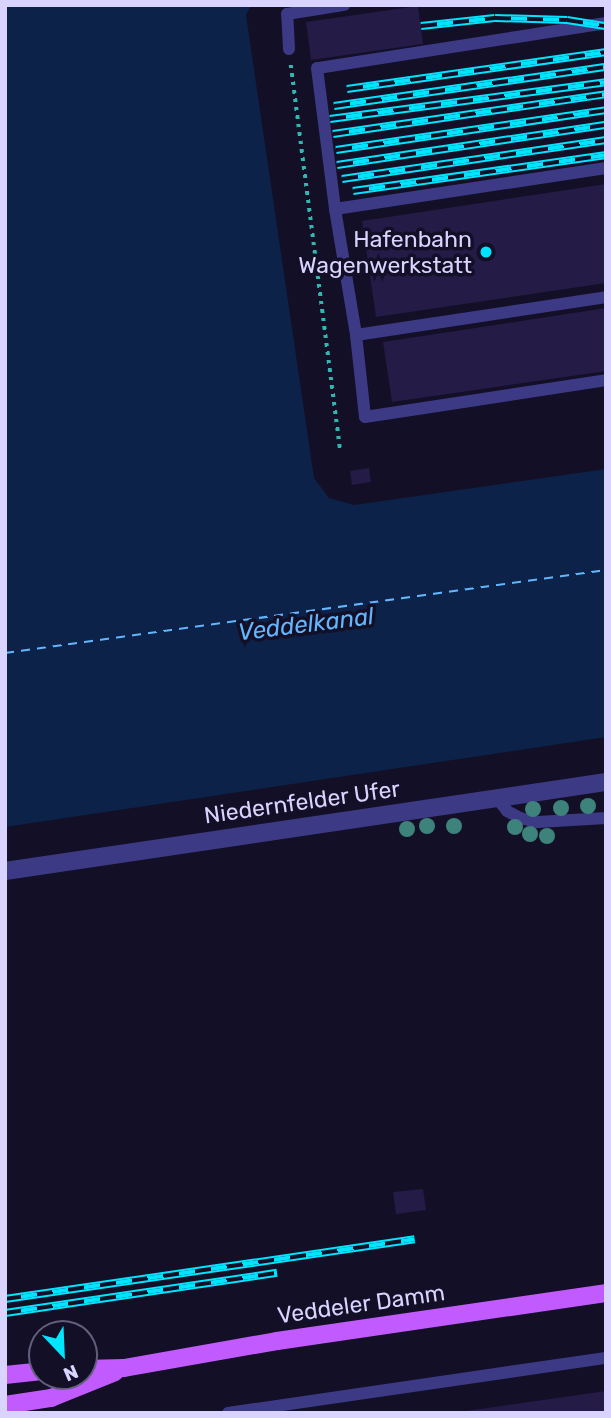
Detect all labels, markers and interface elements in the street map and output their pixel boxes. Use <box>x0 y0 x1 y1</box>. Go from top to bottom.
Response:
place label: Hafenbahn Wagenwerkstatt <box>298 225 472 279</box>
marker: Hafenbahn Wagenwerkstatt <box>478 244 494 260</box>
water label: Veddelkanal <box>236 602 376 648</box>
street label: Niedernfelder Ufer <box>202 775 402 829</box>
street label: Veddeler Damm <box>275 1279 447 1329</box>
north arrow <box>28 1320 98 1390</box>
text: N <box>60 1360 81 1386</box>

